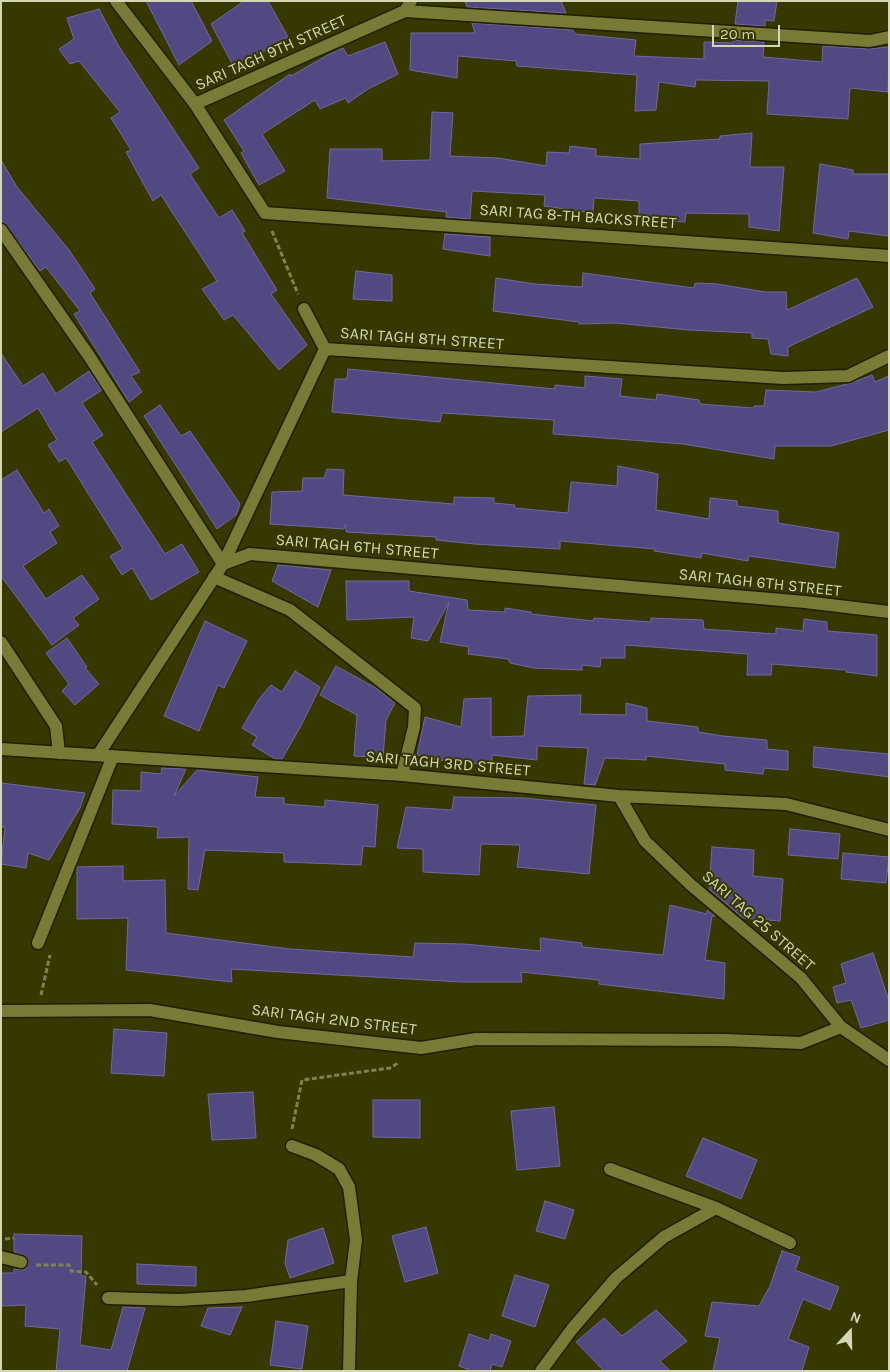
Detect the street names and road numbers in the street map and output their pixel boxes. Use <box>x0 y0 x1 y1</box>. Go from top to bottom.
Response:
street label: SARI TAGH 9TH STREET <box>192 11 350 95</box>
street label: SARI TAG 8-TH BACKSTREET <box>479 201 677 233</box>
street label: SARI TAGH 8TH STREET <box>339 324 505 354</box>
street label: SARI TAGH 6TH STREET <box>275 530 439 564</box>
street label: SARI TAGH 6TH STREET <box>678 565 842 601</box>
street label: SARI TAGH 3RD STREET <box>365 747 531 781</box>
street label: SARI TAG 25 STREET <box>698 867 818 975</box>
street label: SARI TAGH 2ND STREET <box>250 1000 418 1040</box>

